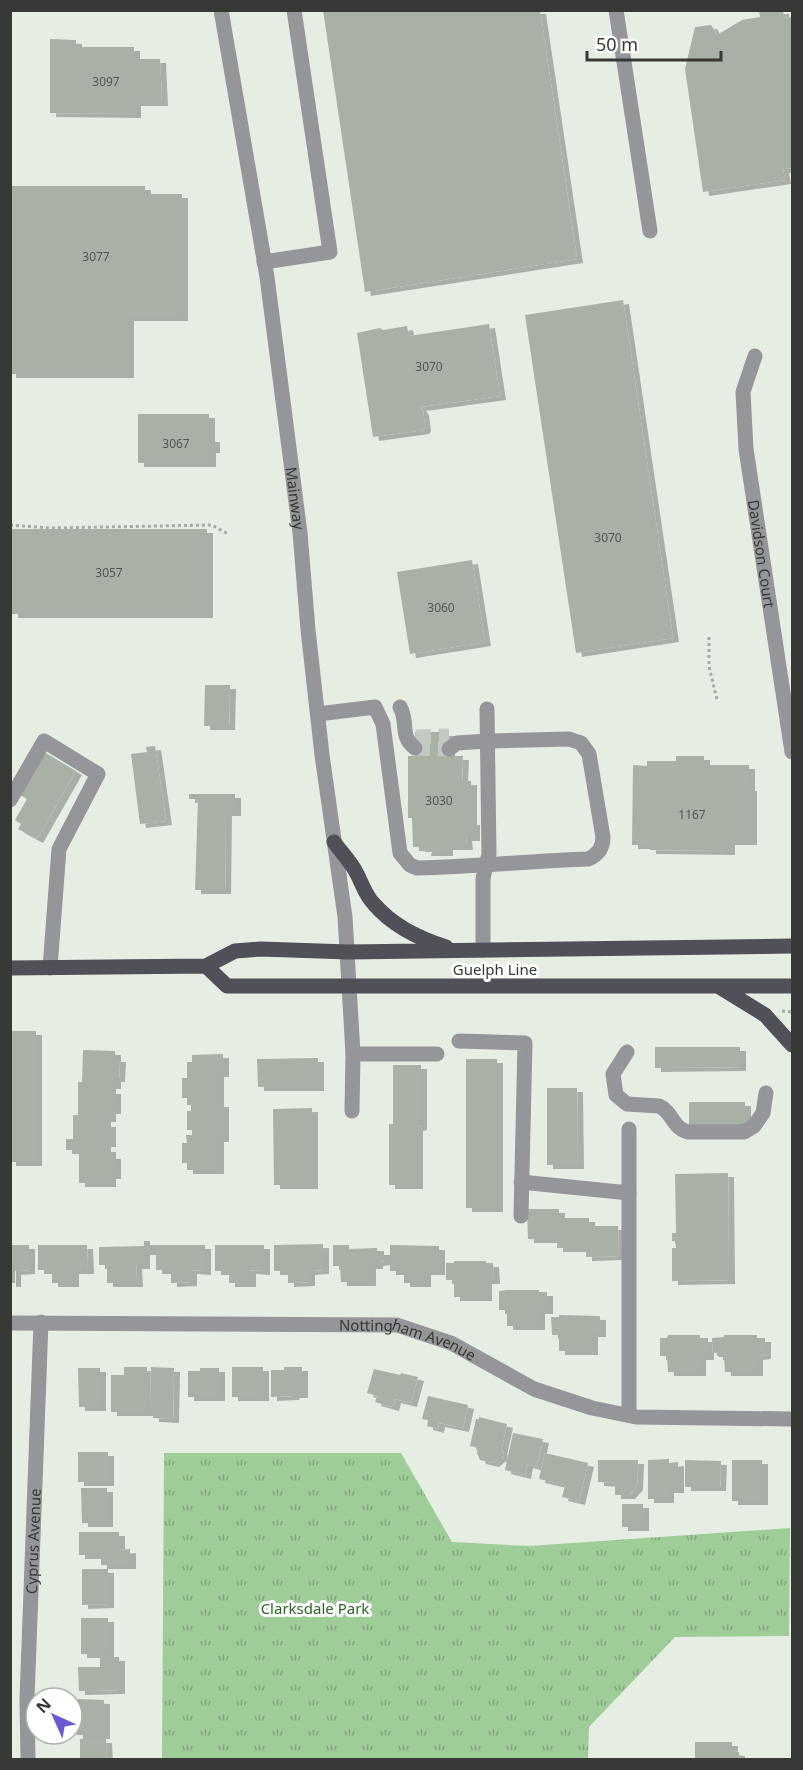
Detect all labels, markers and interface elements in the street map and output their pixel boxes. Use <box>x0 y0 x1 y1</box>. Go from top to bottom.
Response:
scale bar <box>587 24 720 62</box>
text: 50 m <box>596 32 638 56</box>
house number: 3097 <box>92 73 120 90</box>
house number: 3077 <box>82 248 110 265</box>
house number: 3070 <box>415 358 443 375</box>
house number: 3067 <box>162 435 190 452</box>
street label: Mainway <box>282 466 310 531</box>
street label: Davidson Court <box>744 498 780 610</box>
house number: 3070 <box>594 529 622 546</box>
house number: 3057 <box>95 564 123 581</box>
house number: 3060 <box>427 599 455 616</box>
house number: 3030 <box>425 792 453 809</box>
house number: 1167 <box>678 806 706 823</box>
street label: Guelph Line <box>453 959 537 979</box>
street label: Nottingham Avenue <box>339 1314 480 1365</box>
street label: Cyprus Avenue <box>21 1488 45 1594</box>
park label: Clarksdale Park <box>261 1598 369 1618</box>
north arrow <box>24 1686 84 1746</box>
text: N <box>31 1693 56 1718</box>

